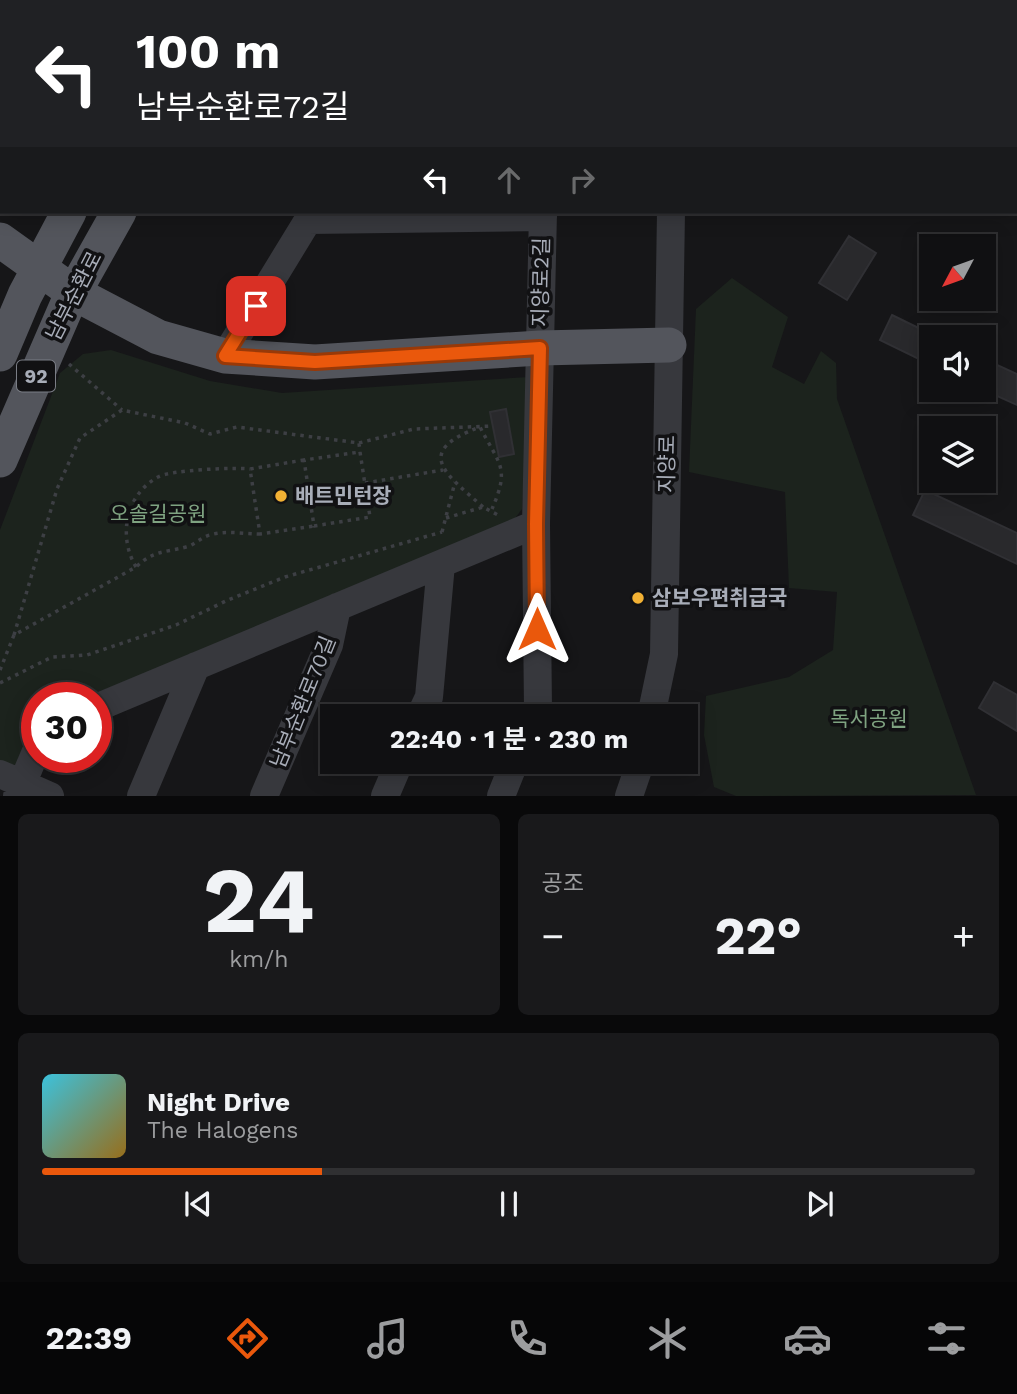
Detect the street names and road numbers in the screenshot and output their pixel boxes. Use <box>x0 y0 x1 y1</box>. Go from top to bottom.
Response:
street label: 지양로2길 <box>527 237 554 327</box>
street label: 남부순환로 <box>40 247 107 344</box>
road number: 92 <box>17 360 55 392</box>
street label: 지양로 <box>653 435 680 493</box>
street label: 남부순환로70길 <box>265 632 340 772</box>

